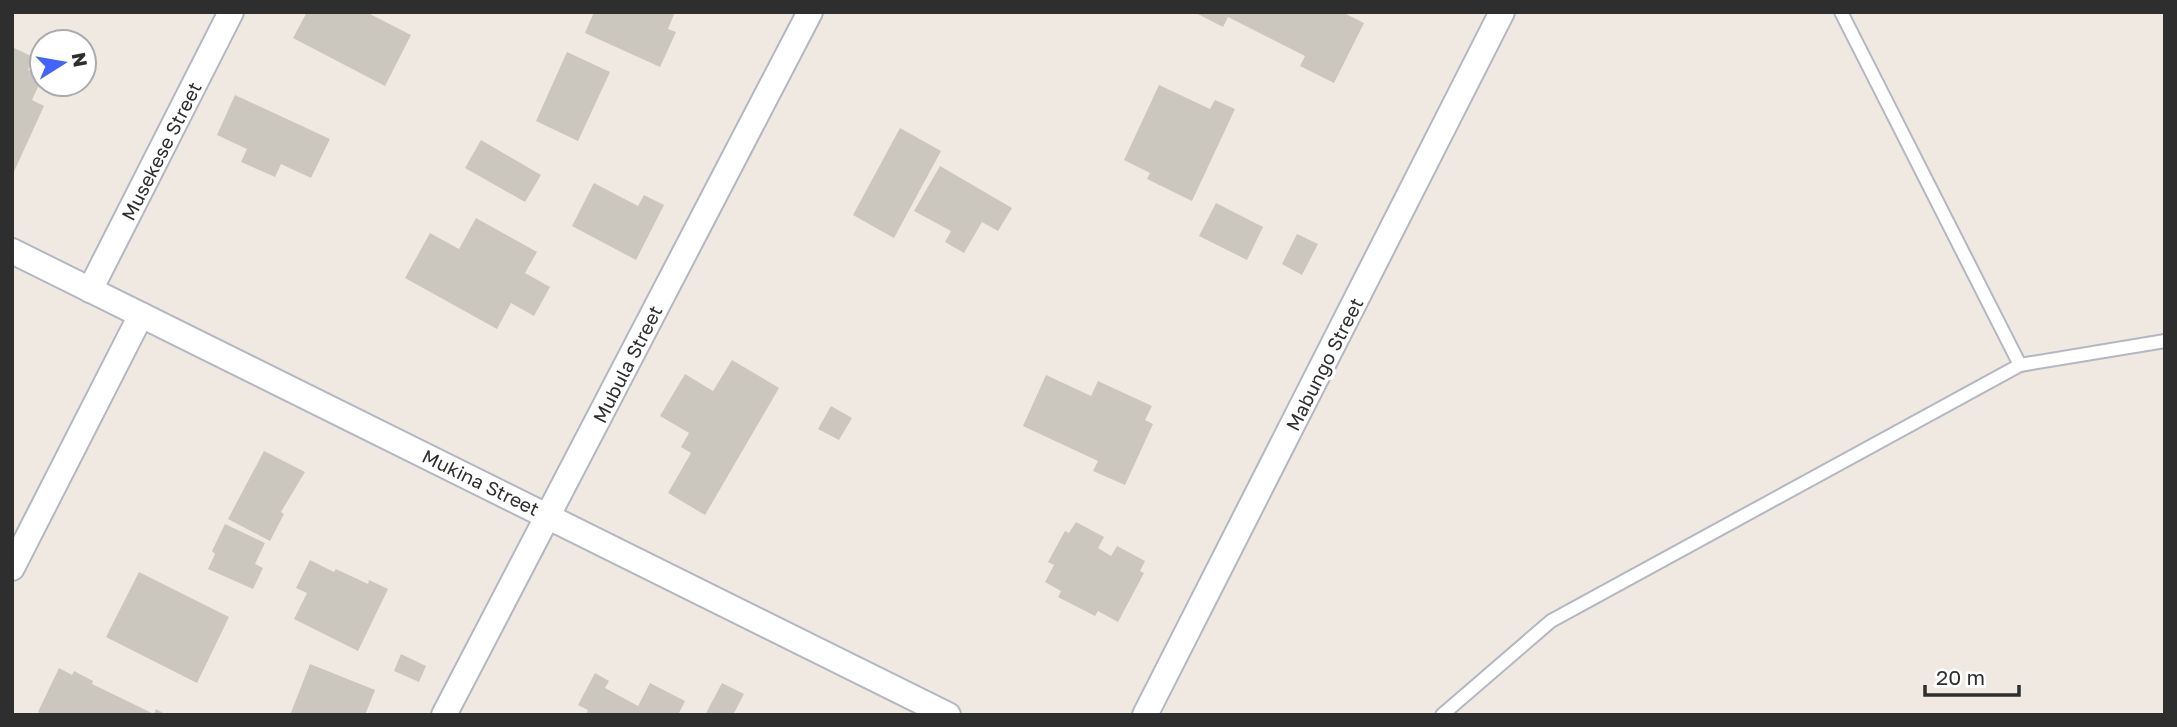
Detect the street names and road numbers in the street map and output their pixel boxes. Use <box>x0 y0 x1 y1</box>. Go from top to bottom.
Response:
street label: Musekese Street <box>116 78 206 224</box>
street label: Mabungo Street <box>1281 294 1367 434</box>
street label: Mubula Street <box>588 301 666 427</box>
street label: Mukina Street <box>419 444 543 520</box>

